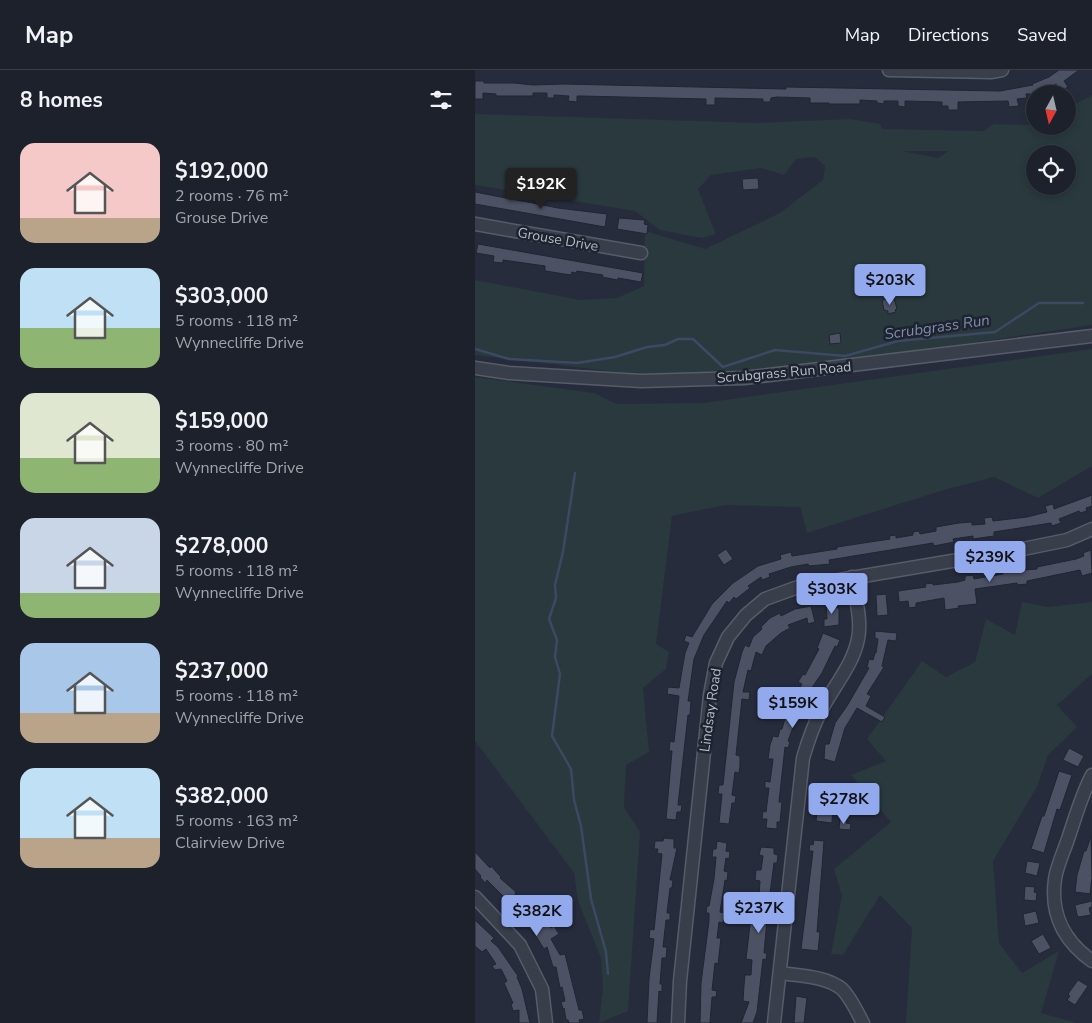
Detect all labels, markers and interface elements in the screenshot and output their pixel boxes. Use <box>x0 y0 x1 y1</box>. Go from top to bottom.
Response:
text: Map <box>25 19 73 51</box>
text: Map <box>845 23 880 47</box>
text: Directions <box>908 23 989 47</box>
text: Saved <box>1017 23 1067 47</box>
north arrow <box>1026 85 1076 135</box>
map controls <box>1026 85 1076 195</box>
text: 8 homes <box>20 86 103 114</box>
icon: filters <box>427 86 455 114</box>
button: locate <box>1026 145 1076 195</box>
text: $192,000 <box>175 157 268 185</box>
icon: home <box>60 163 120 223</box>
pin: $192K <box>506 168 576 210</box>
text: $192K <box>516 173 566 195</box>
text: 2 rooms · 76 m² <box>175 185 288 207</box>
text: Grouse Drive <box>175 207 268 229</box>
street label: Grouse Drive <box>516 223 600 256</box>
pin: $203K <box>855 264 925 306</box>
text: $203K <box>865 269 915 291</box>
text: $303,000 <box>175 282 268 310</box>
icon: home <box>60 288 120 348</box>
text: 5 rooms · 118 m² <box>175 310 298 332</box>
water label: Scrubgrass Run <box>883 310 991 344</box>
text: Wynnecliffe Drive <box>175 332 304 354</box>
street label: Scrubgrass Run Road <box>716 357 852 388</box>
text: $159,000 <box>175 407 268 435</box>
icon: home <box>60 413 120 473</box>
text: 3 rooms · 80 m² <box>175 435 288 457</box>
text: Wynnecliffe Drive <box>175 457 304 479</box>
text: $278,000 <box>175 532 268 560</box>
icon: home <box>60 538 120 598</box>
pin: $239K <box>955 540 1025 583</box>
text: $239K <box>965 546 1015 568</box>
text: 5 rooms · 118 m² <box>175 560 298 582</box>
pin: $303K <box>797 572 867 615</box>
text: $303K <box>807 578 857 600</box>
text: Wynnecliffe Drive <box>175 582 304 604</box>
text: $237,000 <box>175 657 268 685</box>
icon: home <box>60 663 120 723</box>
street label: Lindsay Road <box>695 667 726 753</box>
text: 5 rooms · 118 m² <box>175 685 298 707</box>
pin: $159K <box>758 686 828 729</box>
text: $159K <box>768 692 818 714</box>
text: Wynnecliffe Drive <box>175 707 304 729</box>
text: $382,000 <box>175 782 268 810</box>
pin: $278K <box>809 782 879 825</box>
icon: home <box>60 788 120 848</box>
text: $278K <box>819 788 869 810</box>
text: 5 rooms · 163 m² <box>175 810 298 832</box>
text: Clairview Drive <box>175 832 285 854</box>
pin: $237K <box>724 892 794 934</box>
pin: $382K <box>502 894 572 937</box>
text: $237K <box>734 897 784 919</box>
text: $382K <box>512 900 562 922</box>

